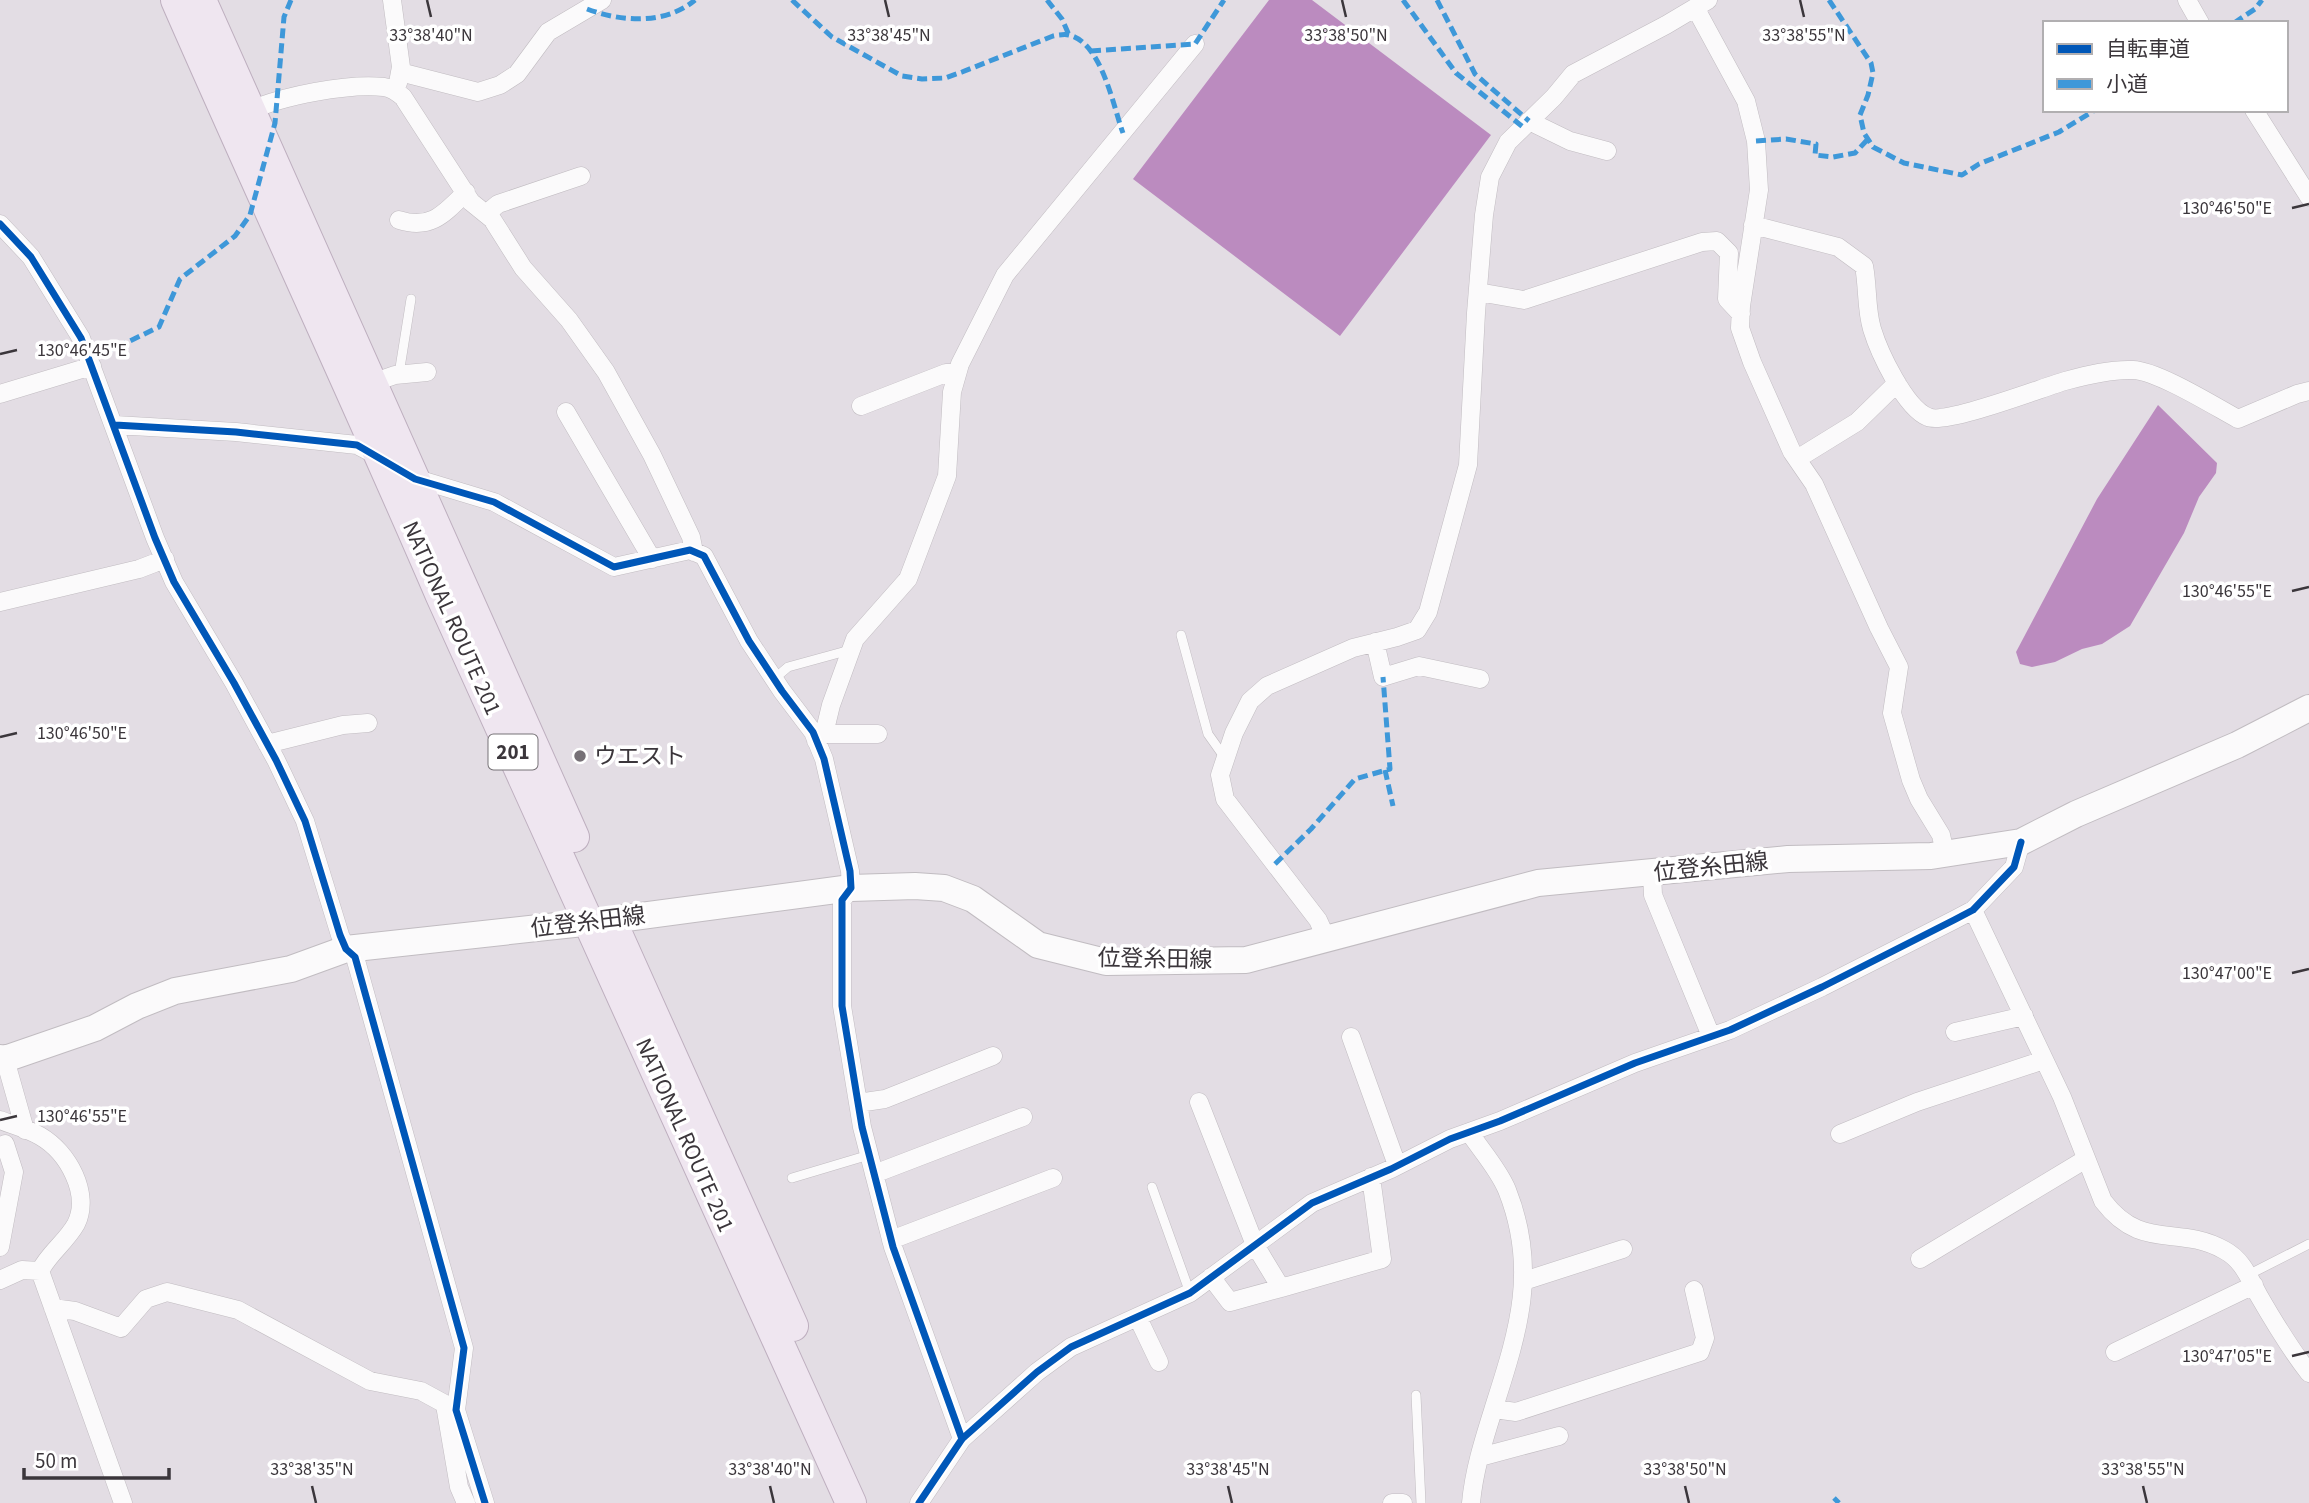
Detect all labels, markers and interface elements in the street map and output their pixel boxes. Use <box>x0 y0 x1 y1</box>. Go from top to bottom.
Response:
legend <box>2043 21 2288 112</box>
text: 33°38'40"N <box>389 23 473 48</box>
text: 33°38'45"N <box>847 23 931 48</box>
text: 33°38'50"N <box>1304 23 1388 48</box>
text: 33°38'55"N <box>1762 23 1846 48</box>
text: 自転車道 <box>2106 34 2190 64</box>
text: 小道 <box>2106 69 2148 99</box>
text: 130°46'50"E <box>2182 196 2272 221</box>
text: 130°46'45"E <box>37 338 127 363</box>
street label: NATIONAL ROUTE 201 <box>394 516 510 720</box>
text: 130°46'55"E <box>2182 579 2272 604</box>
text: 130°46'50"E <box>37 721 127 746</box>
road number: 201 <box>489 734 538 770</box>
place label: ウエスト <box>594 740 686 773</box>
marker: ウエスト <box>572 748 588 764</box>
street label: 位登糸田線 <box>1652 845 1770 889</box>
street label: 位登糸田線 <box>529 899 647 945</box>
street label: 位登糸田線 <box>1097 941 1213 977</box>
text: 130°47'00"E <box>2182 961 2272 986</box>
street label: NATIONAL ROUTE 201 <box>627 1033 743 1237</box>
text: 130°46'55"E <box>37 1104 127 1129</box>
text: 130°47'05"E <box>2182 1344 2272 1369</box>
scale bar <box>24 1436 170 1480</box>
text: 50 m <box>35 1446 77 1476</box>
text: 33°38'35"N <box>270 1457 354 1482</box>
text: 33°38'40"N <box>728 1457 812 1482</box>
text: 33°38'45"N <box>1186 1457 1270 1482</box>
text: 33°38'50"N <box>1643 1457 1727 1482</box>
text: 33°38'55"N <box>2101 1457 2185 1482</box>

